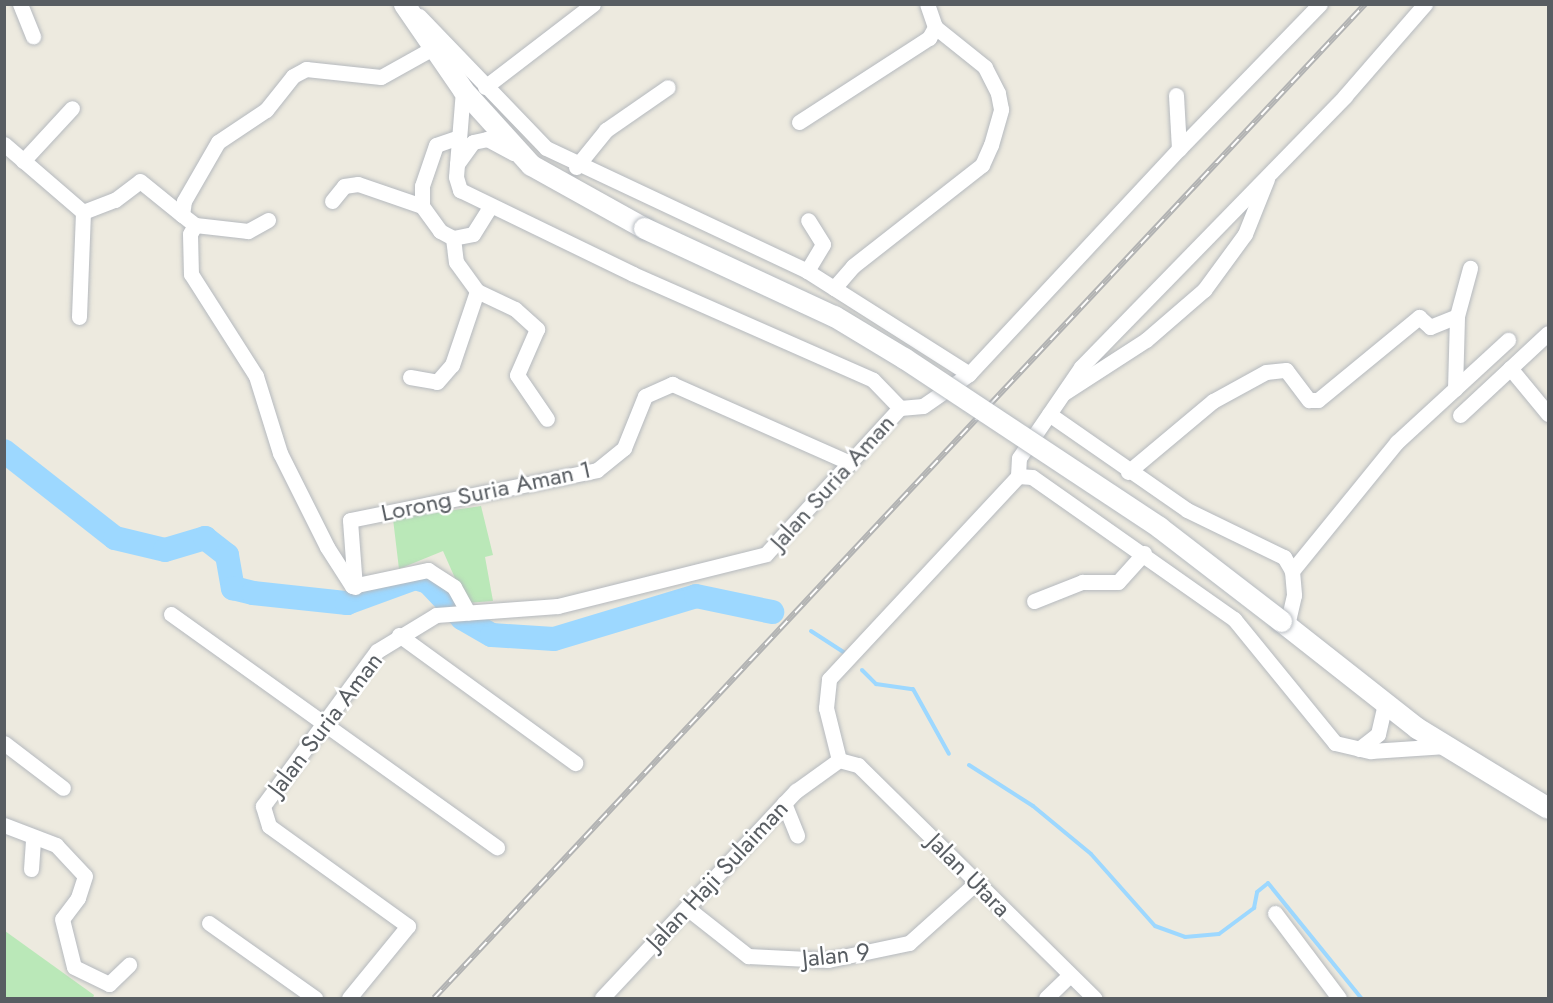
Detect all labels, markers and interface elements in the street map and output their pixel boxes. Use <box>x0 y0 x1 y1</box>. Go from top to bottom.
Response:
street label: Jalan Suria Aman <box>764 409 900 555</box>
street label: Lorong Suria Aman 1 <box>378 455 594 527</box>
street label: Jalan Suria Aman <box>262 647 388 801</box>
street label: Jalan Haji Sulaiman <box>640 794 794 956</box>
street label: Jalan Utara <box>921 827 1017 923</box>
street label: Jalan 9 <box>801 937 871 973</box>

